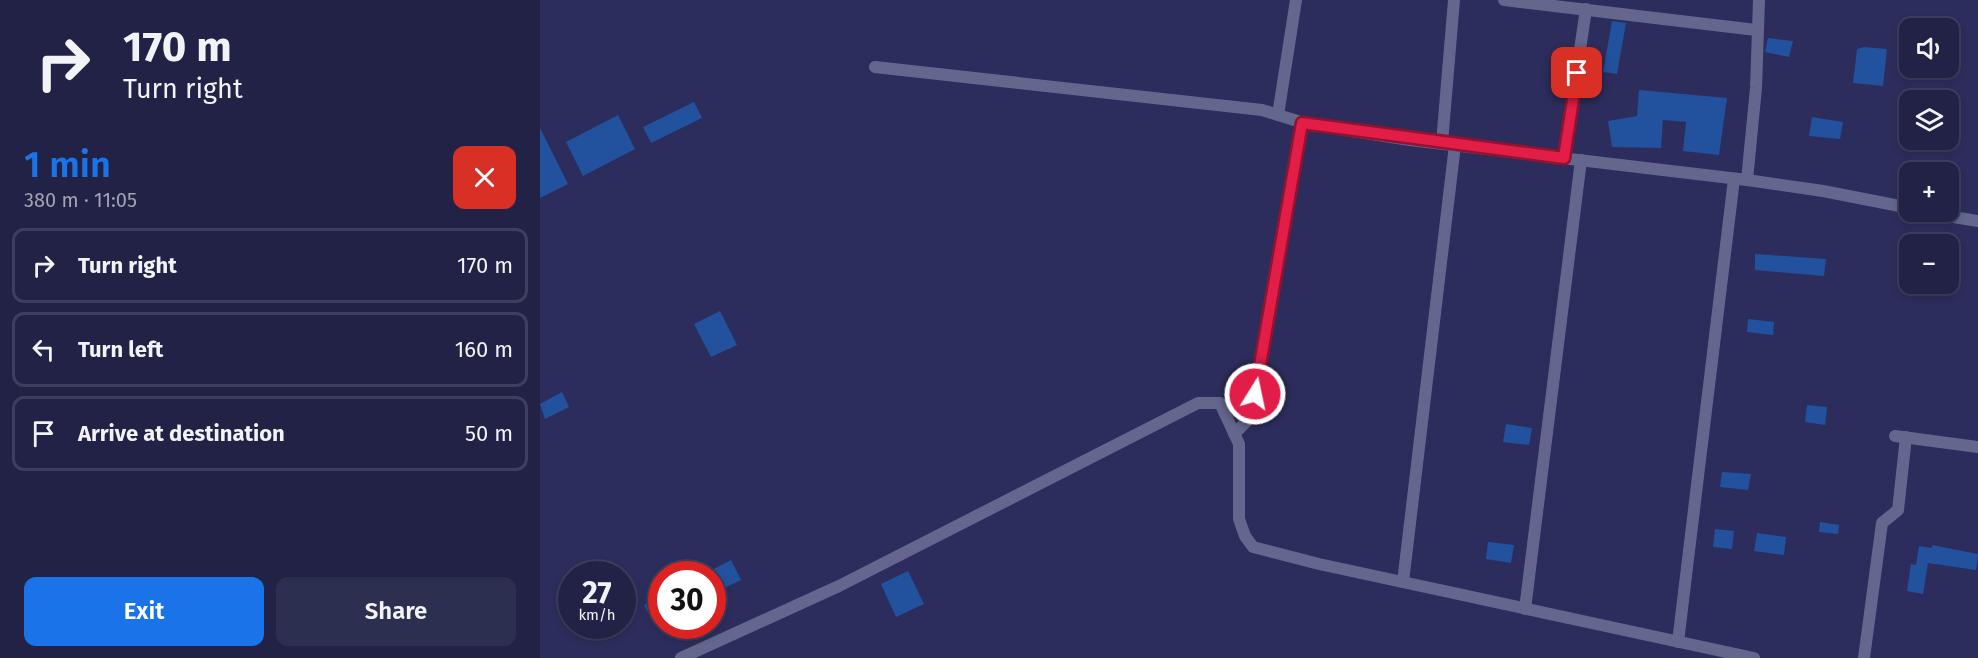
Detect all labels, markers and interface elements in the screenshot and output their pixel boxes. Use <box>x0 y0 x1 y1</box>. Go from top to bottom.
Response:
map controls <box>1899 18 1959 294</box>
button: sound <box>1899 18 1959 78</box>
text: 170 m <box>123 22 232 72</box>
icon: right <box>24 24 102 102</box>
pin <box>1551 47 1602 98</box>
icon: arrive <box>1560 56 1593 89</box>
text: Turn right <box>123 73 243 105</box>
button: layers <box>1899 90 1959 150</box>
text: 1 min <box>24 143 111 187</box>
button: close <box>453 146 516 209</box>
button: + <box>1899 162 1959 222</box>
text: 380 m · 11:05 <box>24 188 137 212</box>
button: − <box>1899 234 1959 294</box>
icon: right <box>27 249 60 282</box>
text: Turn right <box>78 252 177 279</box>
text: 170 m <box>457 252 513 279</box>
icon: left <box>27 333 60 366</box>
text: Turn left <box>78 336 163 363</box>
text: 160 m <box>455 336 513 363</box>
position arrow <box>1223 362 1287 426</box>
icon: arrive <box>27 417 60 450</box>
text: Arrive at destination <box>78 420 285 447</box>
text: 50 m <box>465 420 513 447</box>
speed limit sign: 30 <box>648 561 726 639</box>
text: 27 <box>582 575 612 611</box>
button: Exit <box>24 577 264 646</box>
button: Share <box>276 577 516 646</box>
text: km/h <box>578 606 616 624</box>

